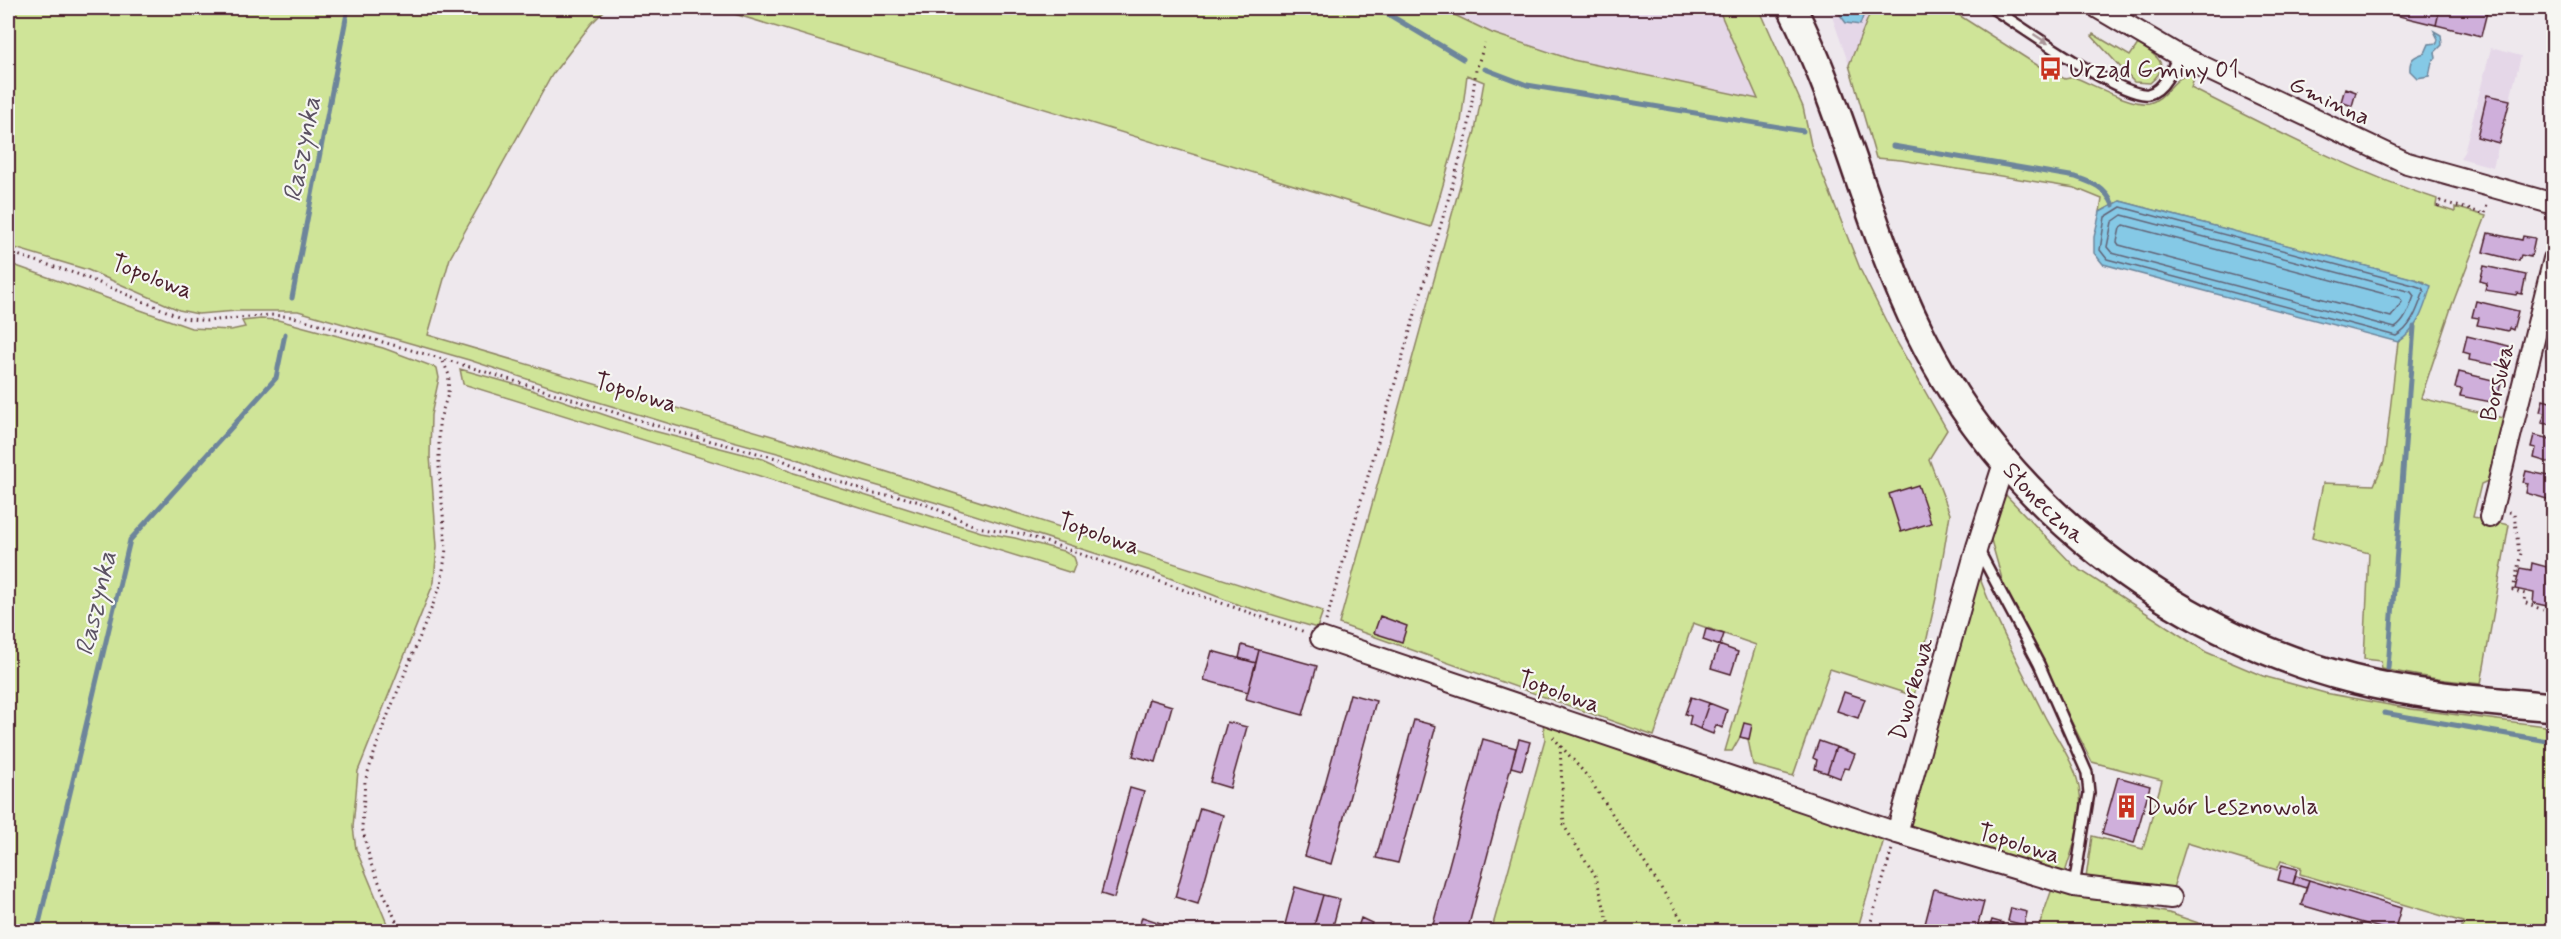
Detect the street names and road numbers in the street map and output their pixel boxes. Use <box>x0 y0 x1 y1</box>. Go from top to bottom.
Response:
street label: Gminna <box>2284 69 2375 134</box>
street label: Topolowa <box>106 248 197 307</box>
street label: Borsuka <box>2474 339 2523 425</box>
street label: Topolowa <box>590 366 681 421</box>
street label: Słoneczna <box>1995 456 2092 552</box>
street label: Topolowa <box>1053 506 1144 563</box>
street label: Dworkowa <box>1883 634 1942 744</box>
street label: Topolowa <box>1513 664 1604 721</box>
street label: Topolowa <box>1973 817 2064 872</box>

